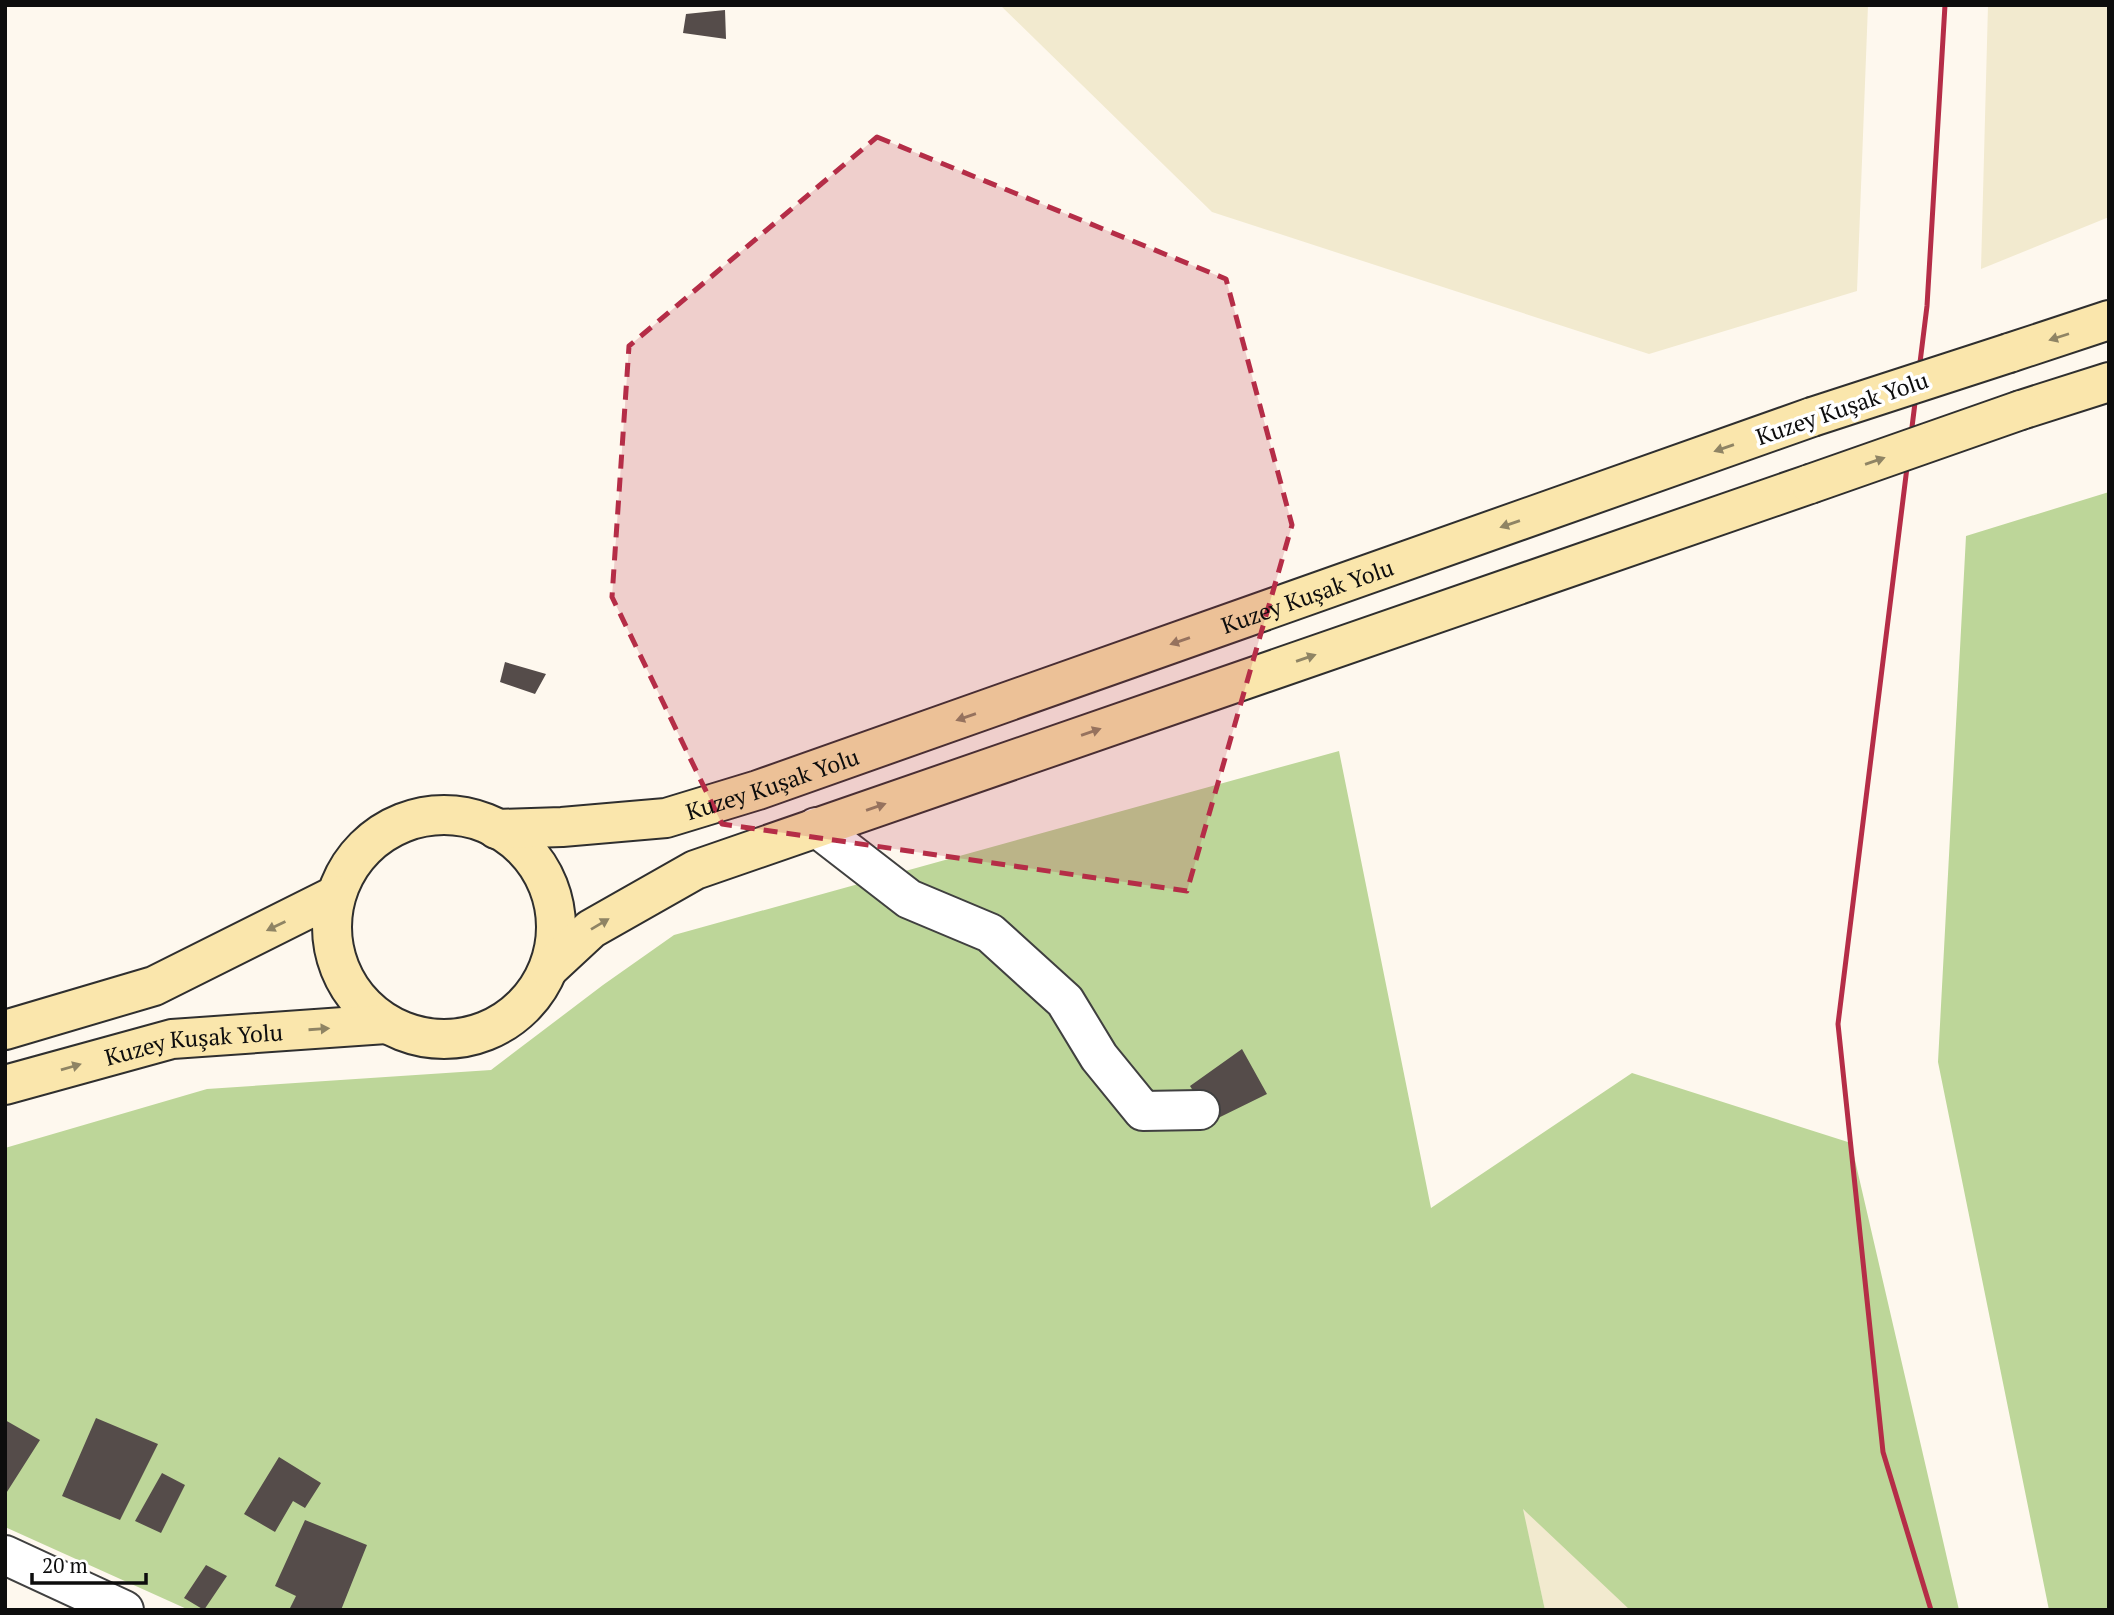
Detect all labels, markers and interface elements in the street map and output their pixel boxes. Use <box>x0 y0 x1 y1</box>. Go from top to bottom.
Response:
one-way arrow <box>2048 332 2069 342</box>
street label: Kuzey Kuşak Yolu <box>1752 364 1932 452</box>
one-way arrow <box>1714 443 1735 454</box>
one-way arrow <box>1865 455 1886 466</box>
one-way arrow <box>1499 519 1520 530</box>
street label: Kuzey Kuşak Yolu <box>1217 551 1397 640</box>
one-way arrow <box>1170 636 1191 647</box>
one-way arrow <box>1296 652 1317 663</box>
one-way arrow <box>955 712 976 723</box>
one-way arrow <box>1081 726 1102 737</box>
street label: Kuzey Kuşak Yolu <box>682 740 863 827</box>
one-way arrow <box>866 801 887 812</box>
one-way arrow <box>591 917 610 930</box>
one-way arrow <box>266 921 286 932</box>
street label: Kuzey Kuşak Yolu <box>101 1016 284 1072</box>
one-way arrow <box>308 1023 330 1034</box>
one-way arrow <box>60 1061 82 1072</box>
scale bar <box>32 1542 145 1586</box>
text: 20 m <box>42 1551 88 1579</box>

